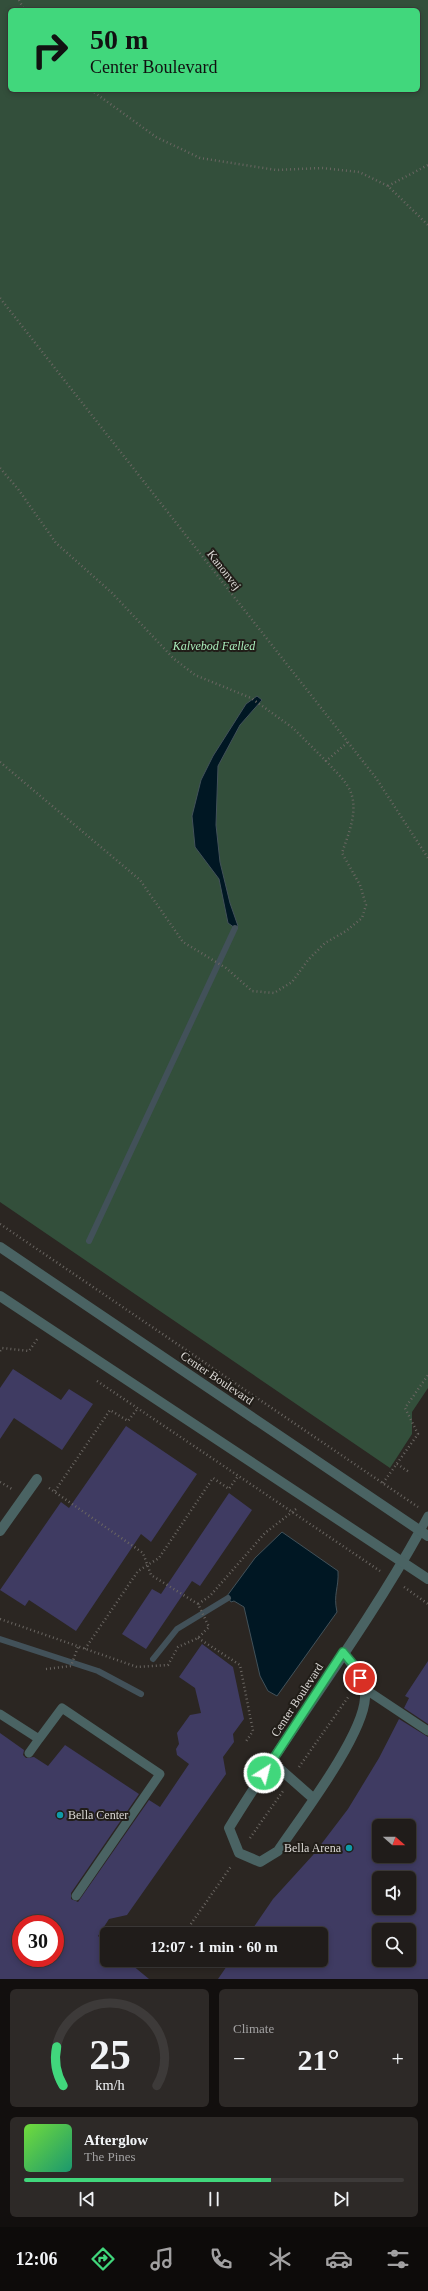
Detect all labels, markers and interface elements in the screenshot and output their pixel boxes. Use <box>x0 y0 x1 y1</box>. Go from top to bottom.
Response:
icon: right <box>24 24 76 76</box>
text: 50 m <box>90 24 148 55</box>
text: Center Boulevard <box>90 57 217 77</box>
street label: Kanonvej <box>204 547 244 593</box>
park label: Kalvebod Fælled <box>172 639 256 653</box>
street label: Center Boulevard <box>178 1348 256 1408</box>
street label: Center Boulevard <box>268 1661 326 1739</box>
pin <box>343 1661 377 1695</box>
icon: arrive <box>349 1667 371 1689</box>
position arrow <box>243 1752 285 1794</box>
place label: Bella Center <box>68 1808 128 1822</box>
marker: Bella Center <box>55 1810 65 1820</box>
north arrow <box>372 1819 416 1863</box>
map controls <box>372 1819 416 1967</box>
place label: Bella Arena <box>284 1841 342 1855</box>
marker: Bella Arena <box>344 1843 354 1853</box>
button: sound <box>372 1871 416 1915</box>
speed limit sign: 30 <box>12 1915 64 1967</box>
button: search <box>372 1923 416 1967</box>
text: 12:07 · 1 min · 60 m <box>150 1939 278 1955</box>
text: Climate <box>233 2021 274 2036</box>
text: 25 <box>89 2032 130 2078</box>
text: 21° <box>298 2043 340 2076</box>
text: − <box>233 2046 245 2071</box>
text: + <box>392 2046 404 2071</box>
text: km/h <box>95 2077 124 2093</box>
text: Afterglow <box>84 2132 148 2148</box>
text: The Pines <box>84 2149 136 2164</box>
icon: previous <box>76 2188 98 2210</box>
icon: pause <box>203 2188 225 2210</box>
icon: next <box>330 2188 352 2210</box>
icon: directions <box>89 2245 117 2273</box>
icon: music <box>148 2245 176 2273</box>
icon: phone <box>207 2245 235 2273</box>
icon: climate <box>266 2245 294 2273</box>
icon: car <box>325 2245 353 2273</box>
icon: filters <box>384 2245 412 2273</box>
text: 12:06 <box>16 2249 58 2269</box>

